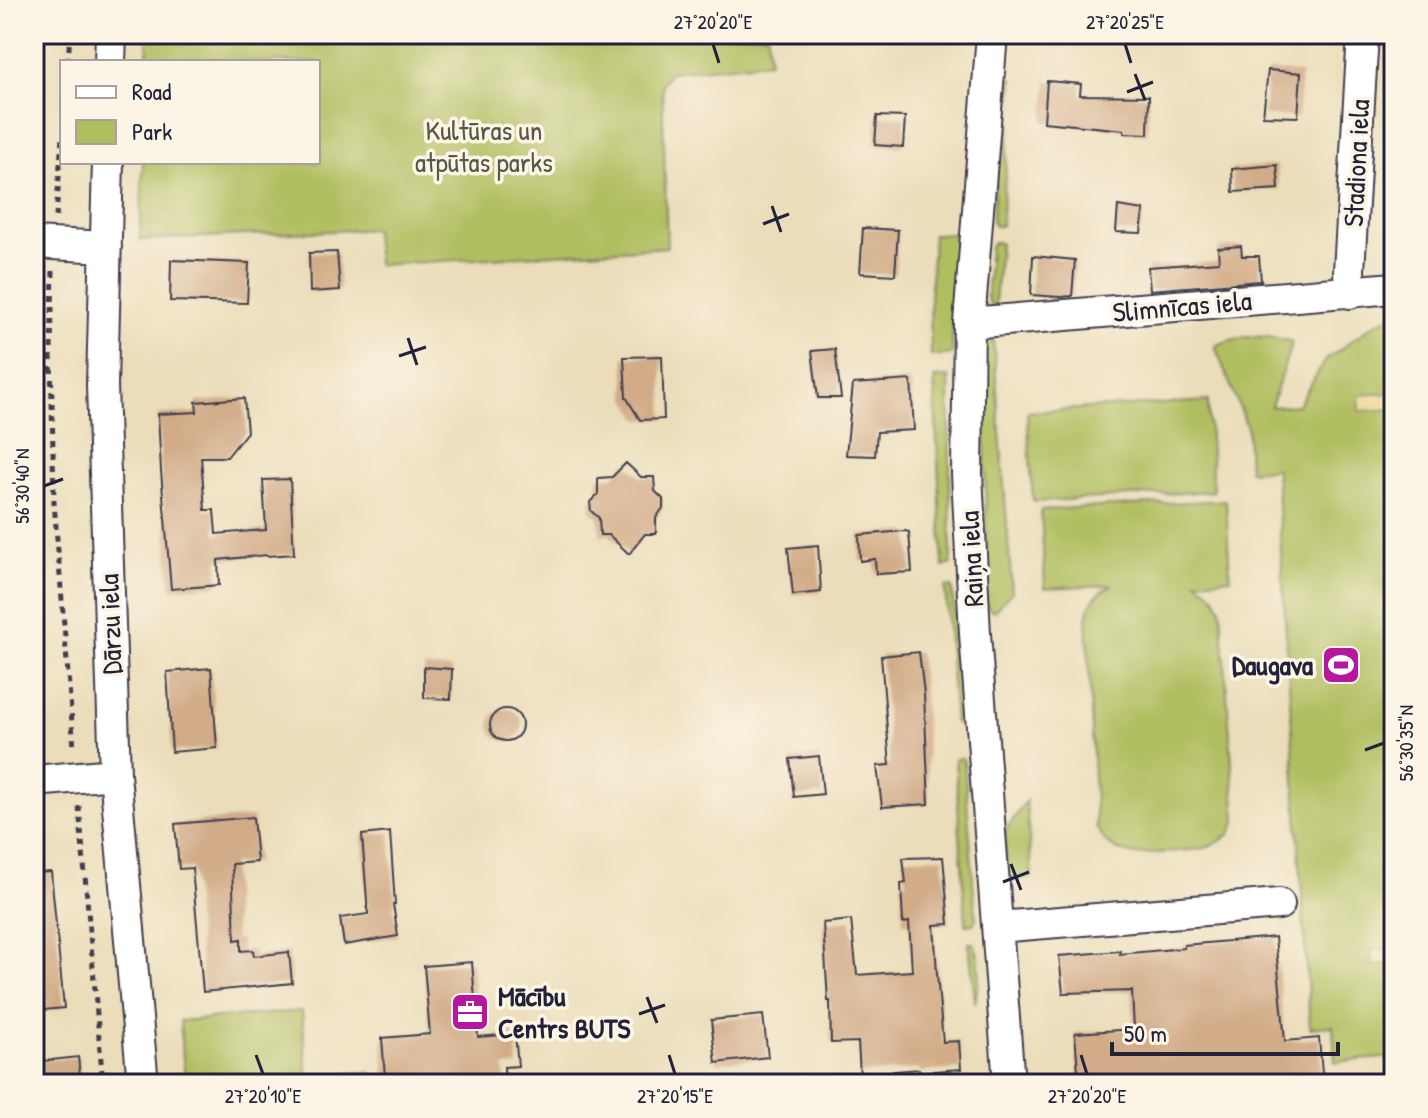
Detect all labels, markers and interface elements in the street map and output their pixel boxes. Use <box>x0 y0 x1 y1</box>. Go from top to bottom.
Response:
text: 27°20'20"E <box>674 8 753 35</box>
text: 27°20'25"E <box>1086 8 1164 35</box>
legend <box>60 60 320 164</box>
text: Road <box>132 75 171 107</box>
street label: Stadiona iela <box>1334 98 1378 228</box>
park label: Kultūras un atpūtas parks <box>415 111 553 181</box>
text: Park <box>132 115 172 147</box>
street label: Slimnīcas iela <box>1111 281 1253 331</box>
text: 56°30'40"N <box>8 448 35 524</box>
street label: Raiņa iela <box>950 510 992 608</box>
street label: Dārzu iela <box>89 573 131 675</box>
sports icon: Daugava <box>1320 644 1362 686</box>
place label: Daugava <box>1232 646 1313 685</box>
text: 56°30'35"N <box>1392 705 1419 781</box>
place label: Mācību Centrs BUTS <box>498 977 630 1047</box>
office icon: Mācību Centrs BUTS <box>449 991 491 1033</box>
scale bar <box>1112 1006 1338 1056</box>
text: 50 m <box>1124 1017 1167 1049</box>
text: 27°20'10"E <box>225 1082 301 1109</box>
text: 27°20'15"E <box>637 1082 713 1109</box>
text: 27°20'20"E <box>1048 1082 1127 1109</box>

